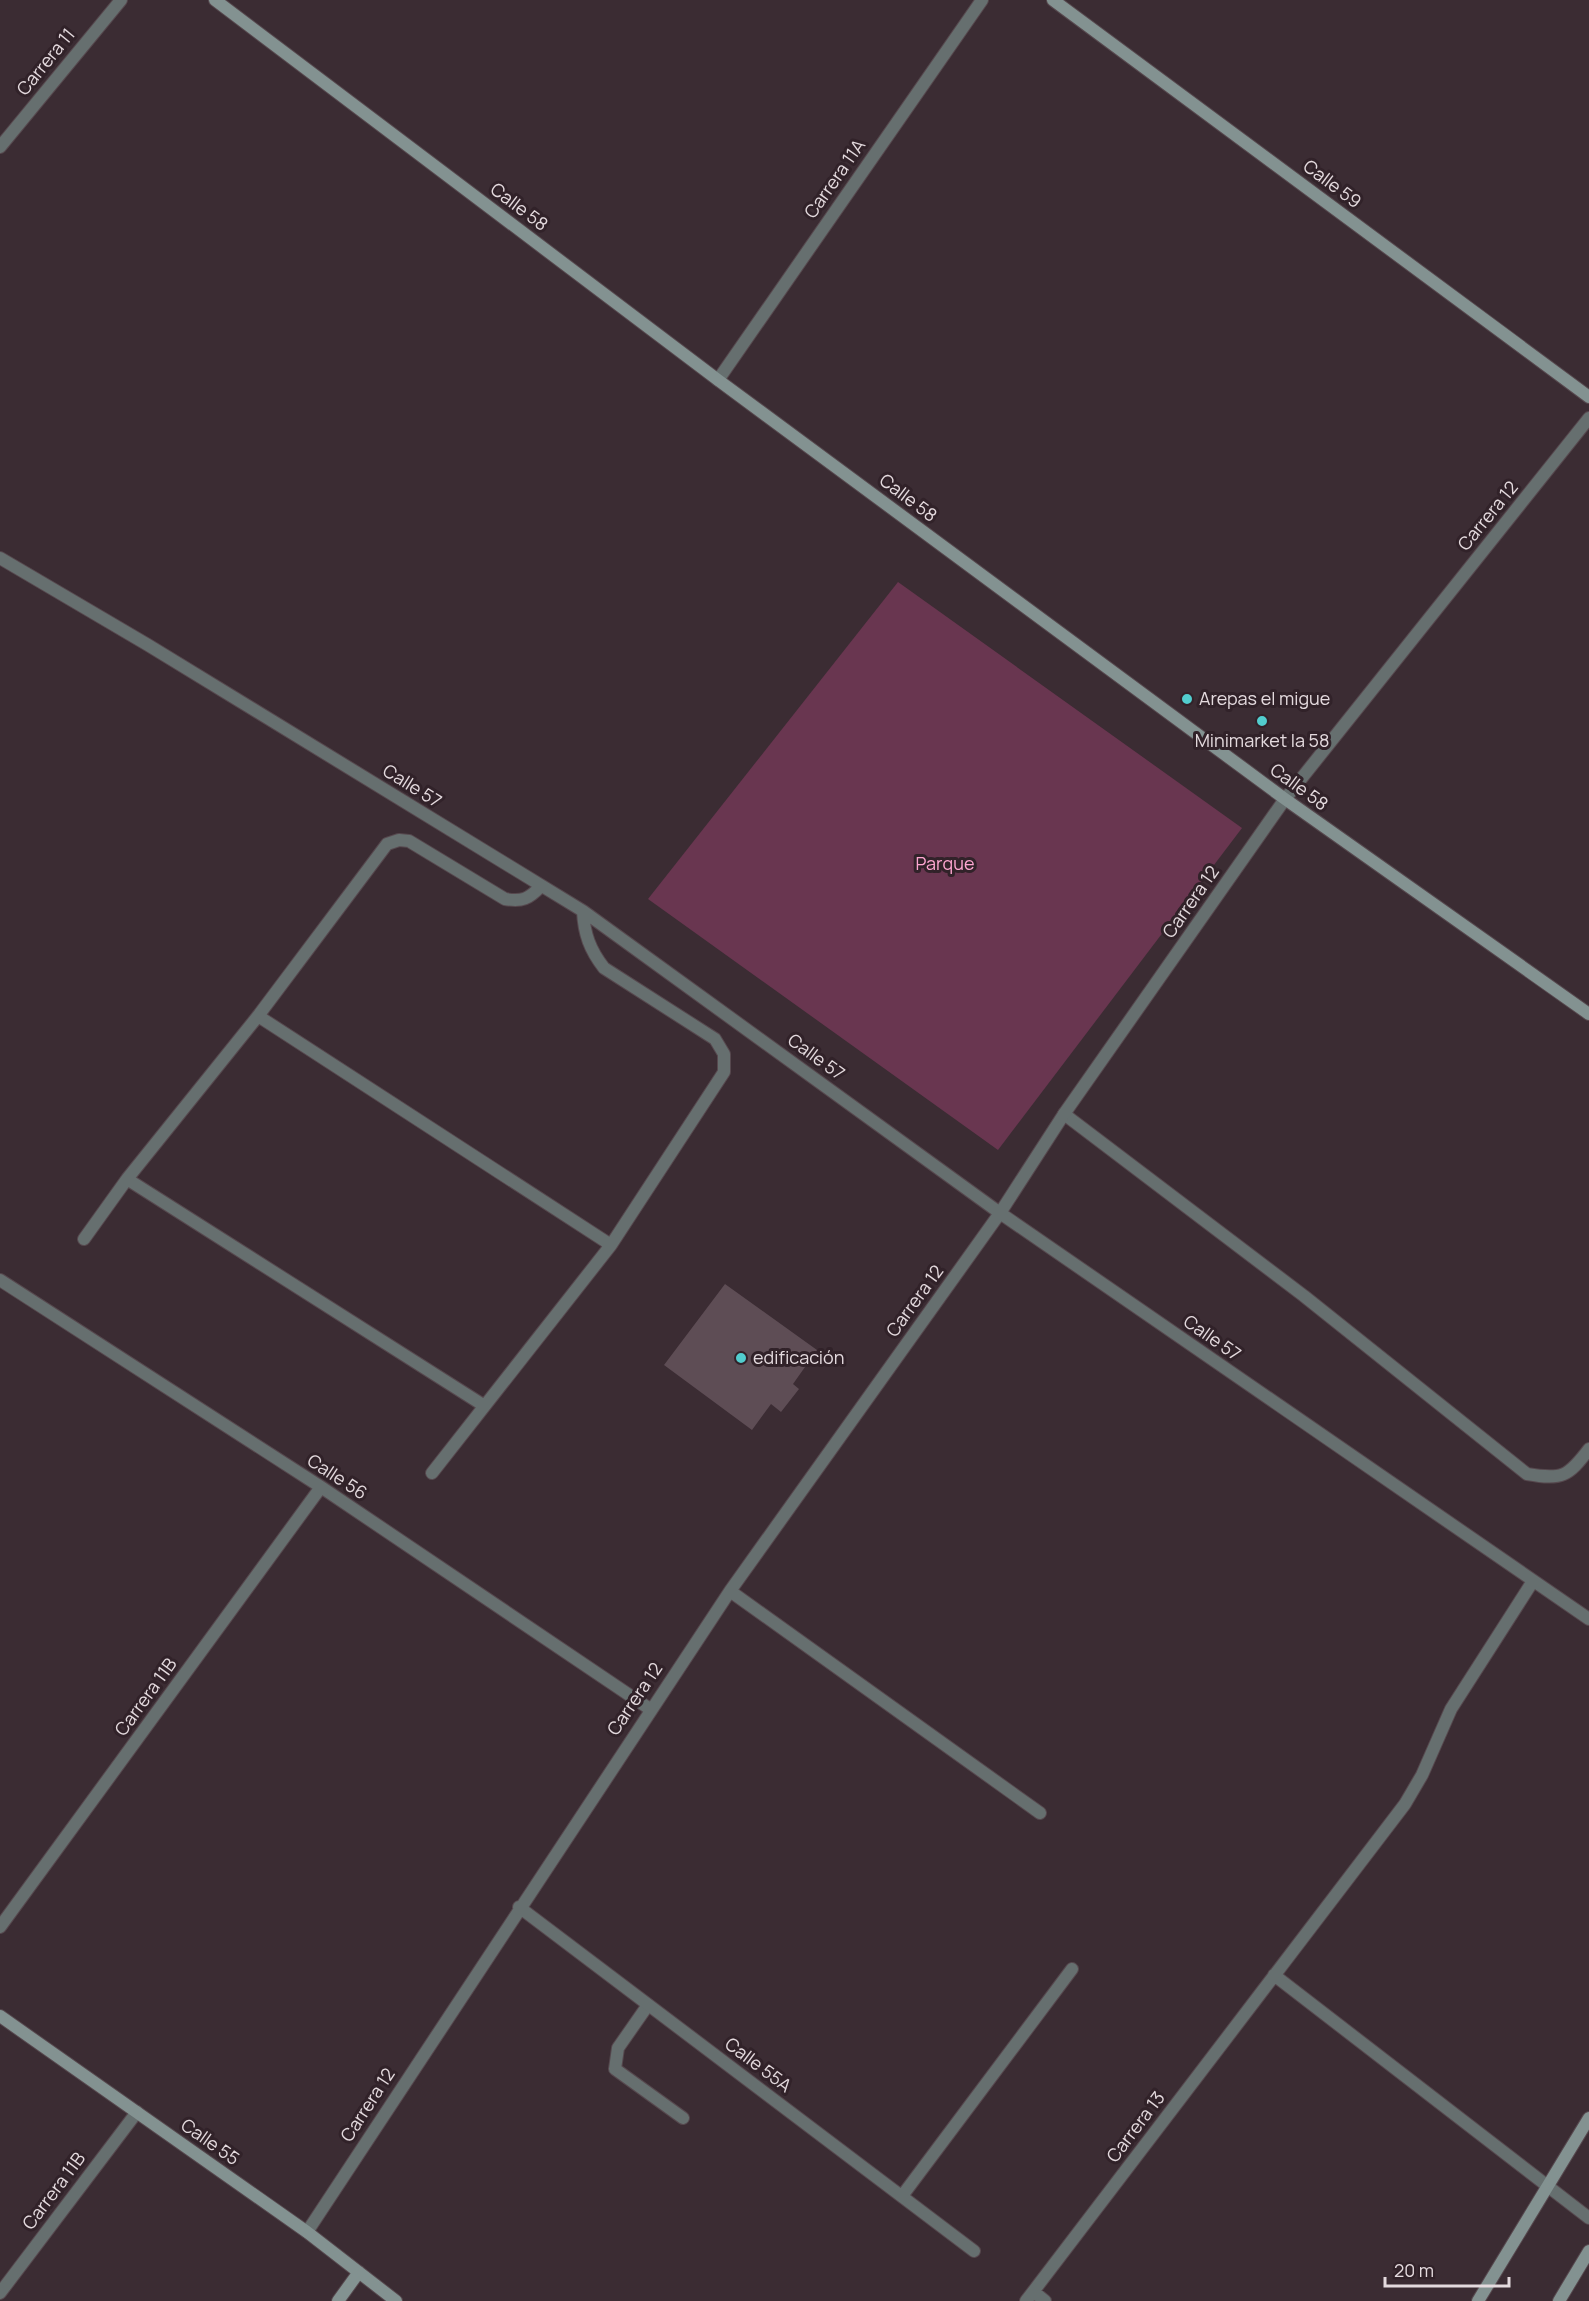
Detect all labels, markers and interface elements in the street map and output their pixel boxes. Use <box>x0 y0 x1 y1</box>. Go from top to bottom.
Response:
street label: Carrera 11 <box>11 23 80 100</box>
street label: Carrera 11A <box>798 134 871 223</box>
street label: Calle 59 <box>1299 153 1367 213</box>
street label: Calle 58 <box>486 177 553 236</box>
street label: Calle 58 <box>875 468 942 527</box>
street label: Carrera 12 <box>1452 475 1523 555</box>
place label: Arepas el migue <box>1199 686 1330 710</box>
marker: Arepas el migue <box>1180 692 1194 706</box>
marker: Minimarket la 58 <box>1255 714 1269 728</box>
place label: Minimarket la 58 <box>1195 728 1329 752</box>
street label: Calle 58 <box>1266 757 1333 815</box>
street label: Calle 57 <box>379 758 446 813</box>
park label: Parque <box>916 851 974 875</box>
street label: Carrera 12 <box>1156 860 1224 942</box>
street label: Calle 57 <box>783 1027 850 1085</box>
street label: Carrera 12 <box>880 1260 948 1341</box>
street label: Calle 57 <box>1179 1309 1246 1366</box>
place label: edificación <box>753 1345 844 1369</box>
marker: edificación <box>734 1351 748 1365</box>
street label: Calle 56 <box>303 1448 372 1504</box>
street label: Carrera 11B <box>109 1653 182 1740</box>
street label: Carrera 12 <box>601 1657 667 1740</box>
street label: Calle 55A <box>720 2031 797 2097</box>
street label: Carrera 12 <box>334 2063 400 2146</box>
street label: Carrera 13 <box>1101 2086 1170 2167</box>
street label: Calle 55 <box>177 2112 245 2170</box>
street label: Carrera 11B <box>16 2147 90 2234</box>
scale bar <box>1385 2250 1510 2288</box>
text: 20 m <box>1394 2258 1434 2282</box>

